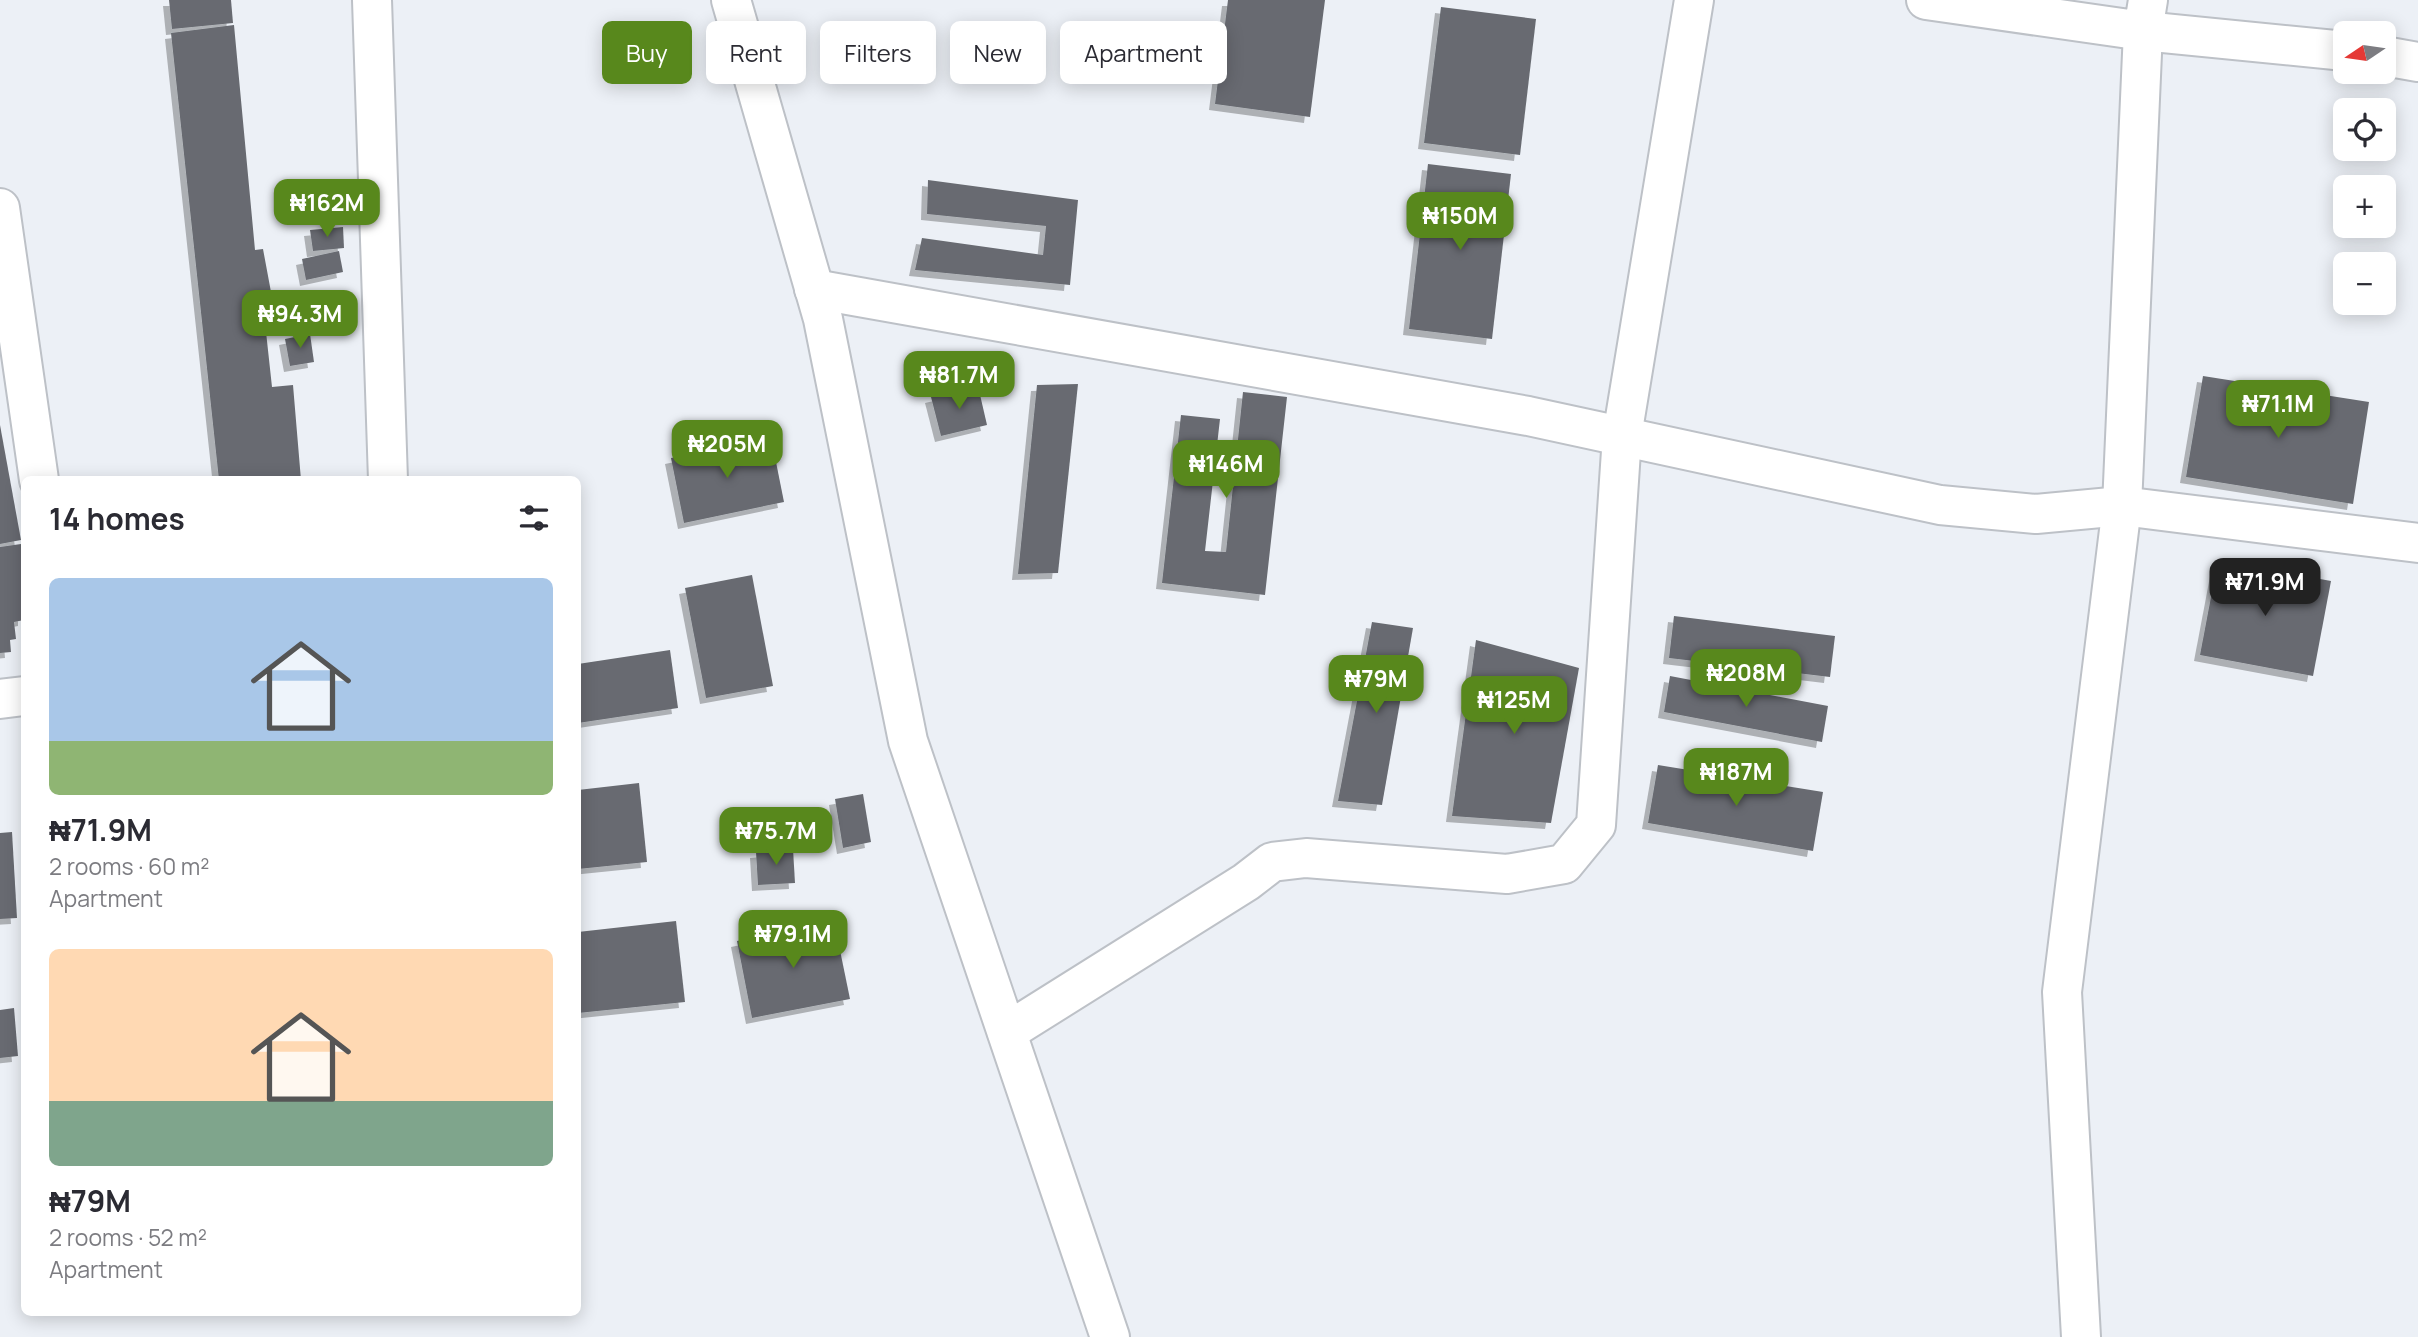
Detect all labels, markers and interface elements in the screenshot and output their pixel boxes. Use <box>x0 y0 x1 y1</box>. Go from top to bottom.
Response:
chip: Buy <box>602 21 692 84</box>
chip: Rent <box>706 21 806 84</box>
chip: Filters <box>820 21 936 84</box>
chip: New <box>950 21 1046 84</box>
chip: Apartment <box>1060 21 1227 84</box>
north arrow <box>2333 21 2396 84</box>
map controls <box>2333 21 2396 315</box>
button: locate <box>2333 98 2396 161</box>
button: + <box>2333 175 2396 238</box>
pin: ₦162M <box>278 180 376 239</box>
text: ₦162M <box>290 186 364 218</box>
pin: ₦150M <box>1411 192 1509 252</box>
text: ₦150M <box>1423 199 1497 231</box>
button: − <box>2333 252 2396 315</box>
pin: ₦94.3M <box>243 290 357 350</box>
text: ₦94.3M <box>258 297 342 329</box>
pin: ₦81.7M <box>902 352 1016 411</box>
text: ₦81.7M <box>920 358 998 390</box>
pin: ₦71.1M <box>2221 380 2335 440</box>
text: ₦71.1M <box>2242 387 2314 419</box>
pin: ₦205M <box>678 420 776 480</box>
text: ₦205M <box>688 427 766 459</box>
pin: ₦146M <box>1177 440 1275 500</box>
text: ₦146M <box>1189 447 1263 479</box>
text: 14 homes <box>49 498 185 539</box>
icon: filters <box>515 499 553 537</box>
pin: ₦71.9M <box>2208 558 2322 618</box>
text: ₦71.9M <box>2226 565 2304 597</box>
icon: home <box>238 623 364 749</box>
pin: ₦208M <box>1697 650 1795 709</box>
pin: ₦79M <box>1335 656 1417 715</box>
text: ₦208M <box>1706 656 1786 688</box>
text: ₦79M <box>1345 662 1407 694</box>
pin: ₦125M <box>1465 676 1563 736</box>
text: ₦125M <box>1477 683 1551 715</box>
pin: ₦187M <box>1687 748 1785 808</box>
text: ₦187M <box>1700 755 1772 787</box>
pin: ₦75.7M <box>719 808 833 867</box>
text: ₦71.9M <box>49 809 152 850</box>
text: ₦75.7M <box>735 814 817 846</box>
text: 2 rooms · 60 m² <box>49 850 210 882</box>
text: Apartment <box>49 882 163 914</box>
pin: ₦79.1M <box>736 911 850 970</box>
text: ₦79.1M <box>754 917 832 949</box>
icon: home <box>238 994 364 1120</box>
text: ₦79M <box>49 1180 131 1221</box>
text: 2 rooms · 52 m² <box>49 1221 207 1253</box>
text: Apartment <box>49 1253 163 1285</box>

